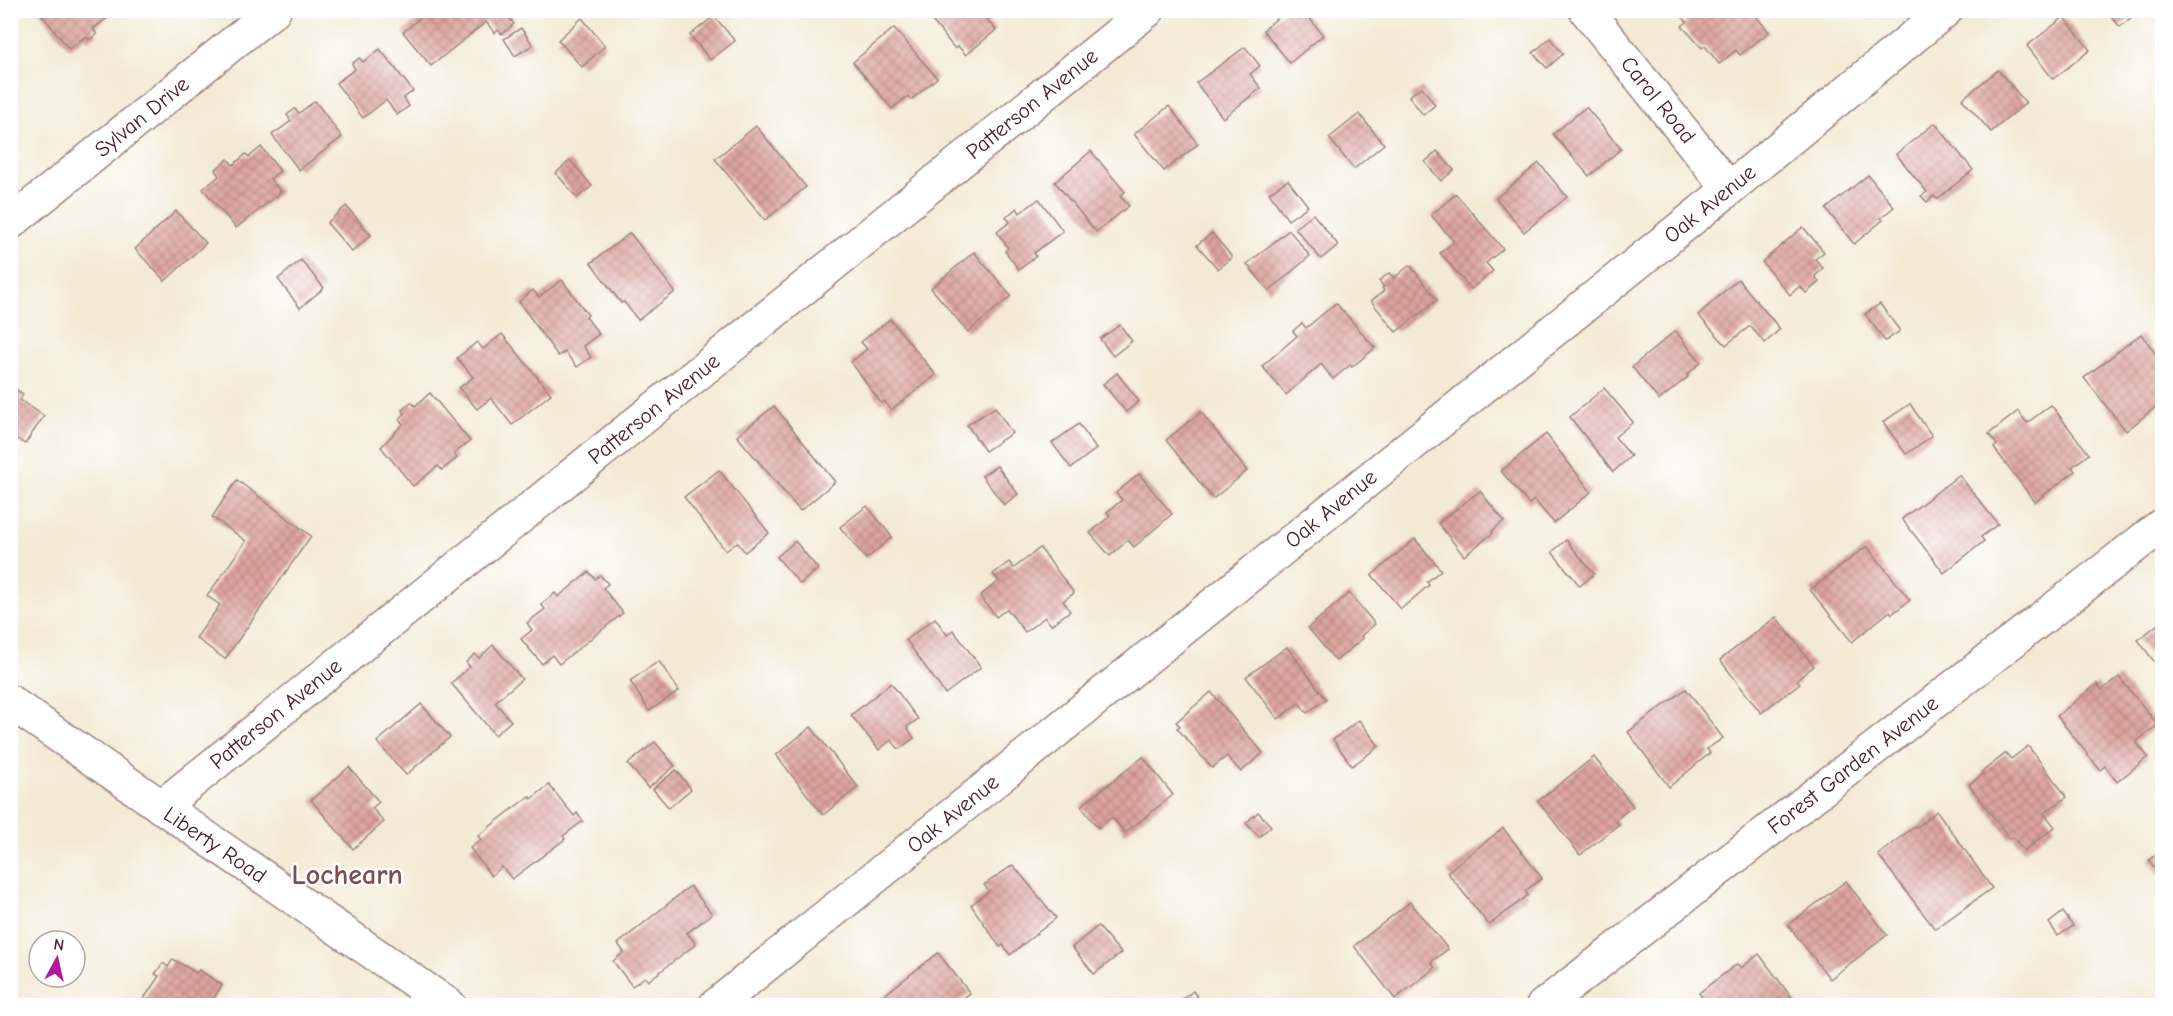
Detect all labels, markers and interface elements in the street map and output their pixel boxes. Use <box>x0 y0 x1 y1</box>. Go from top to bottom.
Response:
street label: Patterson Avenue <box>961 43 1103 165</box>
street label: Carol Road <box>1615 51 1701 149</box>
street label: Sylvan Drive <box>90 71 194 163</box>
street label: Oak Avenue <box>1659 159 1761 249</box>
street label: Patterson Avenue <box>583 348 725 470</box>
street label: Oak Avenue <box>1280 464 1382 554</box>
street label: Patterson Avenue <box>205 653 347 775</box>
street label: Forest Garden Avenue <box>1762 690 1944 840</box>
street label: Oak Avenue <box>902 769 1004 859</box>
street label: Liberty Road <box>159 801 271 889</box>
district label: Lochearn <box>291 859 403 891</box>
north arrow <box>27 929 87 989</box>
text: N <box>53 935 65 955</box>

